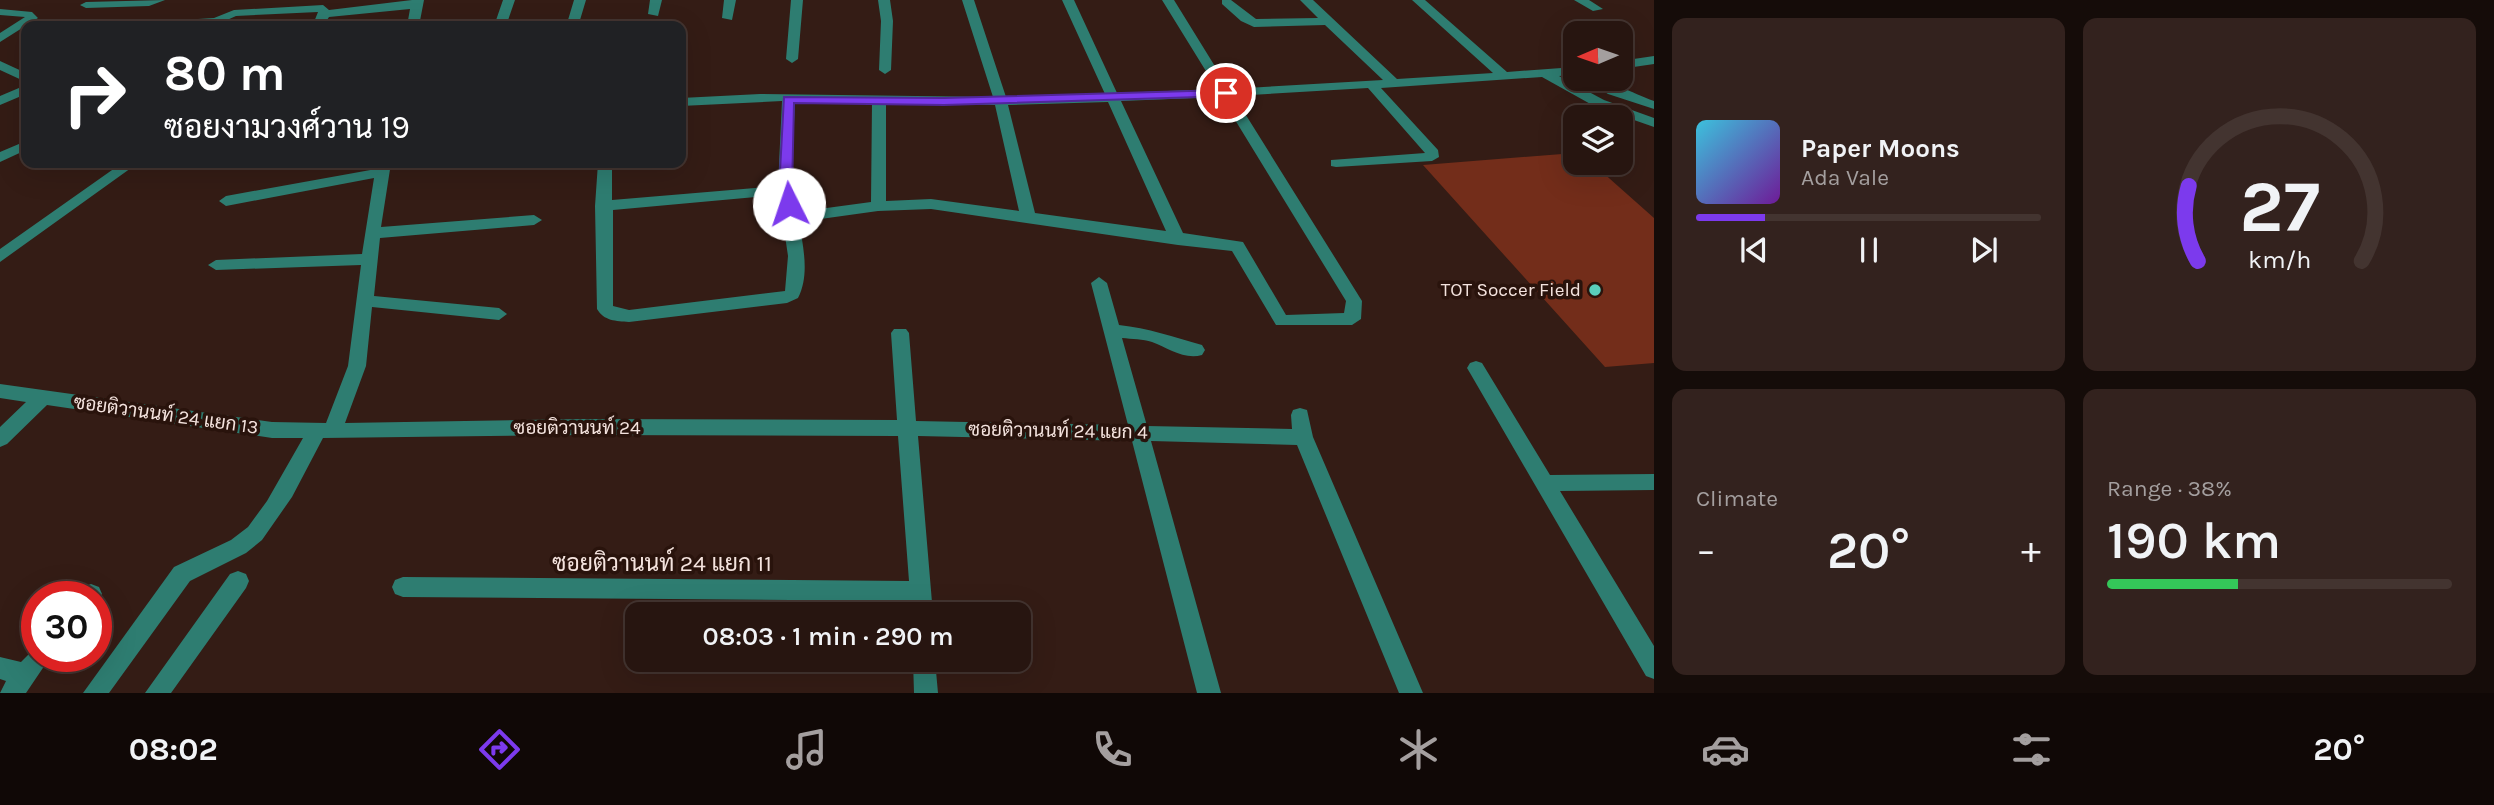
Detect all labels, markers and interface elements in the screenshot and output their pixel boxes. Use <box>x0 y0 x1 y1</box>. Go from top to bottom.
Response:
north arrow <box>1563 21 1633 91</box>
map controls <box>1563 21 1633 175</box>
text: 80 m <box>164 45 286 102</box>
icon: right <box>49 49 140 140</box>
pin <box>1196 63 1256 123</box>
icon: arrive <box>1207 74 1245 112</box>
button: layers <box>1563 105 1633 175</box>
text: ซอยงามวงศ์วาน 19 <box>164 109 410 146</box>
text: Paper Moons <box>1801 133 1960 164</box>
text: Ada Vale <box>1801 164 1889 191</box>
text: 27 <box>2239 164 2320 249</box>
position arrow <box>752 167 826 241</box>
icon: previous <box>1735 231 1773 269</box>
icon: pause <box>1850 231 1888 269</box>
icon: next <box>1965 231 2003 269</box>
text: km/h <box>2248 245 2311 274</box>
place label: TOT Soccer Field <box>1441 279 1581 301</box>
marker: TOT Soccer Field <box>1587 282 1603 298</box>
street label: ซอยติวานนท์ 24 แยก 13 <box>72 389 260 439</box>
street label: ซอยติวานนท์ 24 <box>513 415 641 439</box>
street label: ซอยติวานนท์ 24 แยก 4 <box>968 416 1148 444</box>
text: Range · 38% <box>2107 475 2232 502</box>
text: Climate <box>1696 485 1778 512</box>
text: 190 km <box>2107 510 2281 571</box>
text: 20° <box>1827 520 1910 581</box>
text: − <box>1696 528 1716 573</box>
text: + <box>2021 528 2041 573</box>
street label: ซอยติวานนท์ 24 แยก 11 <box>552 547 772 577</box>
speed limit sign: 30 <box>21 581 112 672</box>
text: 08:03 · 1 min · 290 m <box>702 621 954 652</box>
icon: directions <box>475 725 524 774</box>
icon: music <box>782 725 831 774</box>
icon: phone <box>1088 725 1137 774</box>
icon: climate <box>1394 725 1443 774</box>
icon: car <box>1701 725 1750 774</box>
icon: filters <box>2007 725 2056 774</box>
text: 08:02 <box>129 731 218 768</box>
text: 20° <box>2313 731 2365 768</box>

